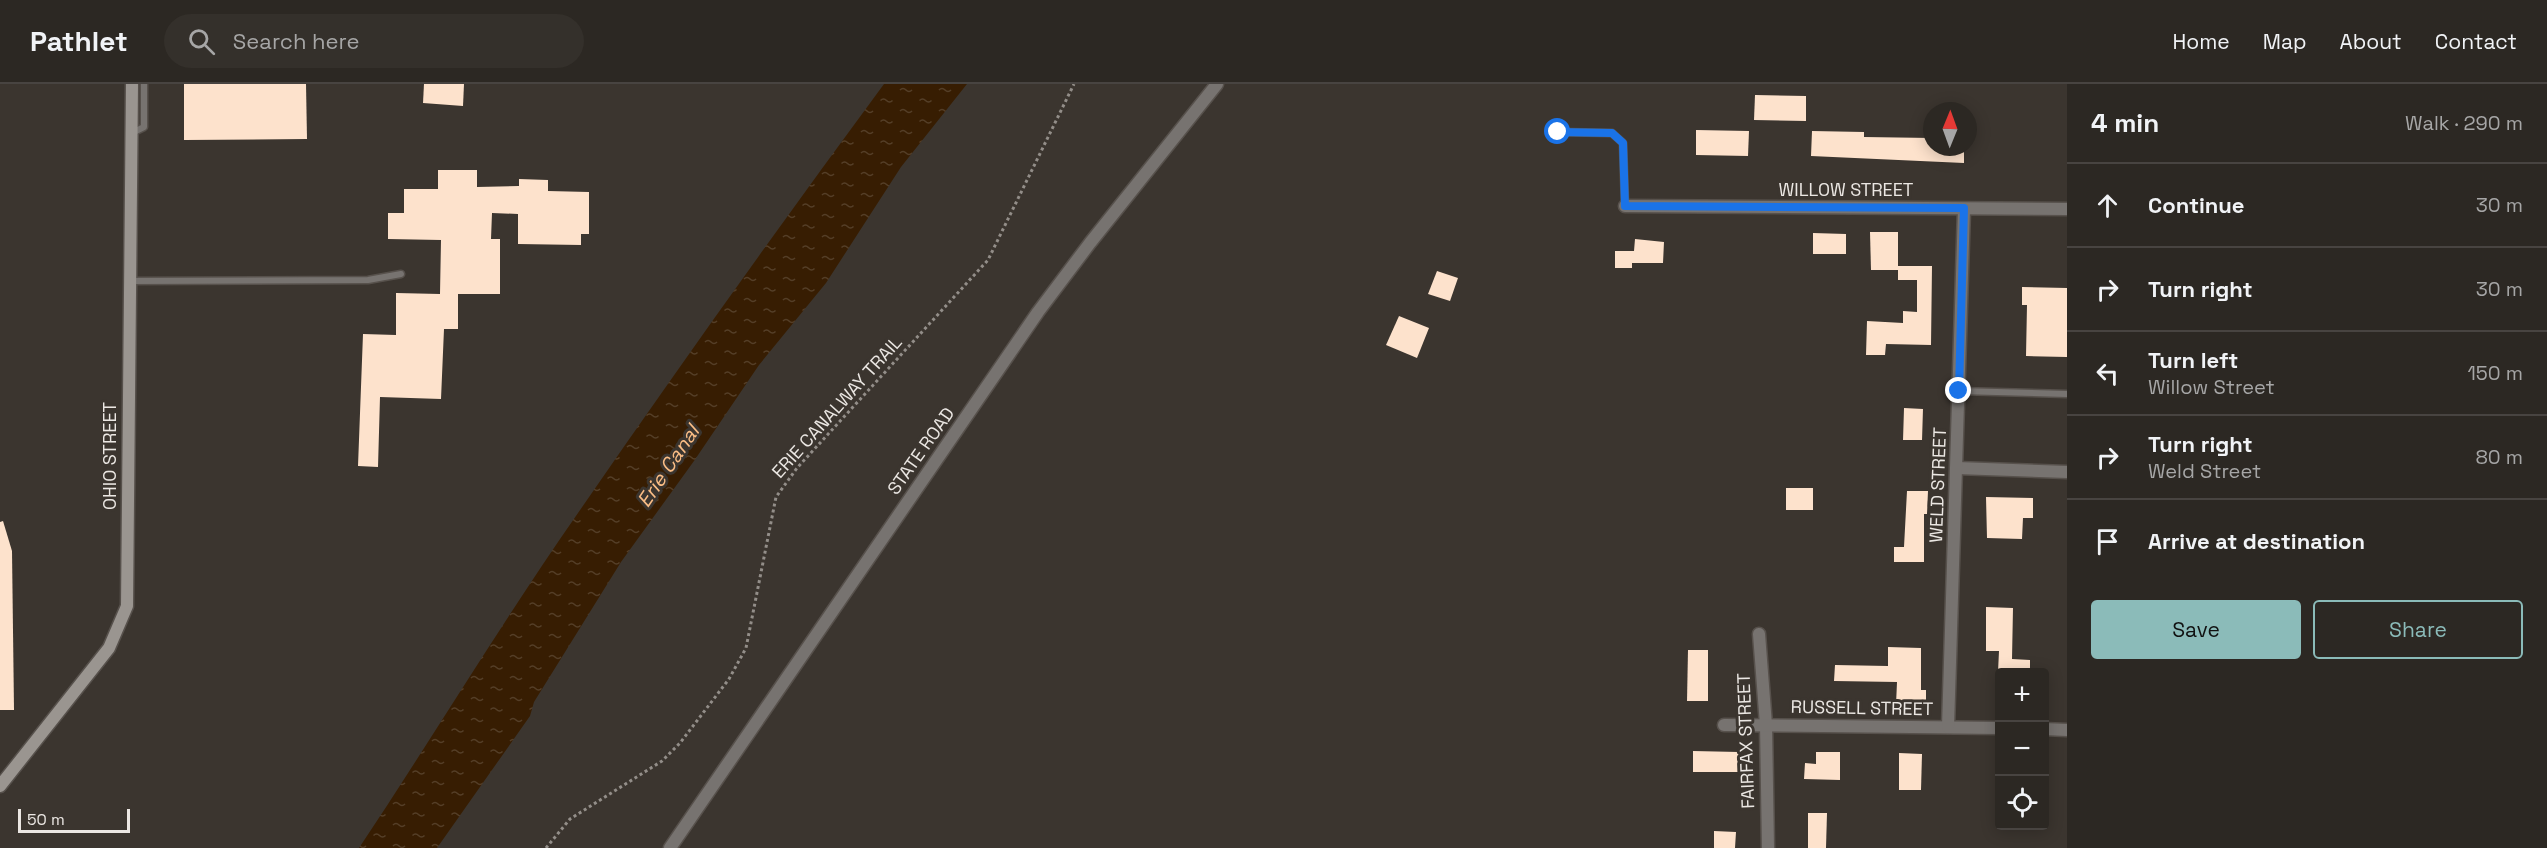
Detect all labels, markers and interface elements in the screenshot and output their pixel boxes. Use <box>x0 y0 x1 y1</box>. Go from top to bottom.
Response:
search box <box>164 14 584 68</box>
text: Pathlet <box>30 23 128 59</box>
icon: search <box>185 25 218 58</box>
text: Search here <box>233 27 360 55</box>
text: Home <box>2172 28 2230 55</box>
text: Map <box>2263 28 2307 55</box>
text: About <box>2340 28 2402 55</box>
text: Contact <box>2435 28 2517 55</box>
north arrow <box>1923 102 1977 156</box>
text: 4 min <box>2091 106 2159 140</box>
text: Walk · 290 m <box>2405 110 2523 136</box>
route start <box>1544 118 1570 144</box>
street label: WILLOW STREET <box>1779 178 1914 201</box>
icon: ahead <box>2091 189 2124 222</box>
text: Continue <box>2148 191 2244 219</box>
text: 30 m <box>2476 192 2523 218</box>
icon: right <box>2091 273 2124 306</box>
text: Turn right <box>2148 275 2253 303</box>
text: 30 m <box>2476 276 2523 302</box>
street label: ERIE CANALWAY TRAIL <box>767 331 907 483</box>
text: Turn left <box>2148 346 2238 374</box>
icon: left <box>2091 357 2124 390</box>
text: 150 m <box>2468 360 2523 386</box>
text: Willow Street <box>2148 374 2275 400</box>
route end <box>1945 377 1971 403</box>
street label: OHIO STREET <box>98 401 121 510</box>
street label: STATE ROAD <box>882 403 959 499</box>
water label: Erie Canal <box>631 418 706 512</box>
street label: WELD STREET <box>1924 426 1951 543</box>
text: Turn right <box>2148 430 2253 458</box>
icon: right <box>2091 441 2124 474</box>
text: 80 m <box>2475 444 2523 470</box>
text: Weld Street <box>2148 458 2261 484</box>
icon: arrive <box>2091 525 2124 558</box>
text: Arrive at destination <box>2148 527 2365 555</box>
button: Save <box>2091 600 2301 659</box>
button: Share <box>2313 600 2523 659</box>
map controls <box>1995 668 2049 830</box>
button: + <box>1995 668 2049 722</box>
street label: FAIRFAX STREET <box>1732 672 1759 809</box>
street label: RUSSELL STREET <box>1790 695 1934 720</box>
button: − <box>1995 722 2049 776</box>
button: locate <box>1995 776 2049 830</box>
scale bar <box>18 806 130 834</box>
text: 50 m <box>27 809 65 830</box>

